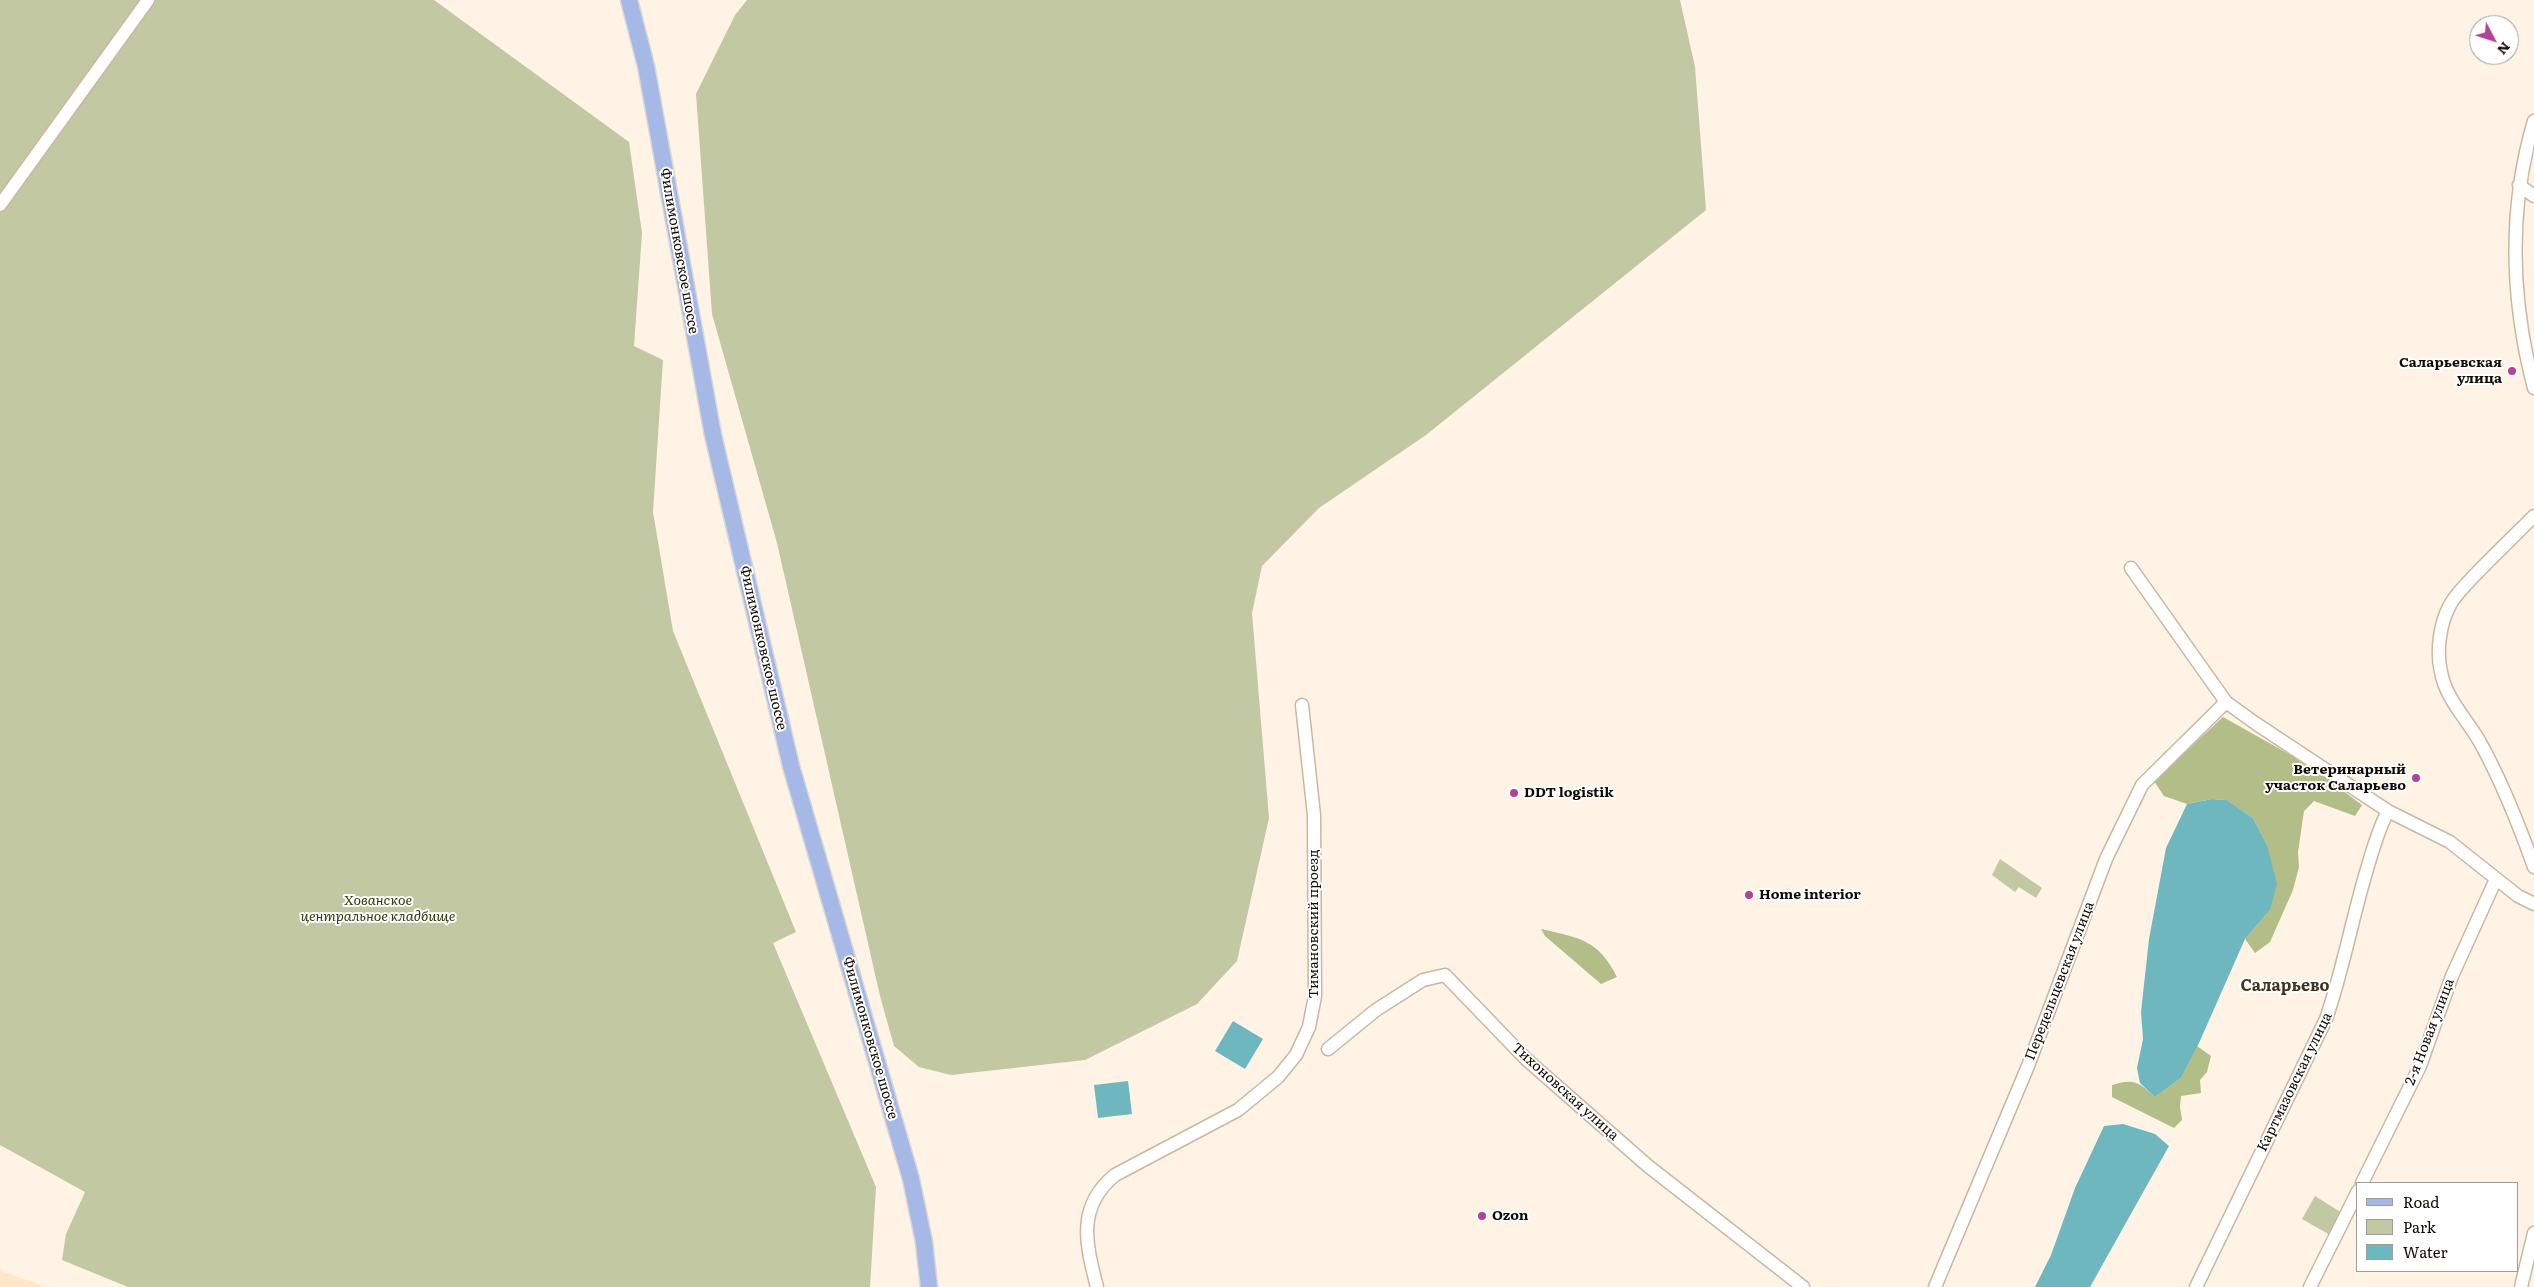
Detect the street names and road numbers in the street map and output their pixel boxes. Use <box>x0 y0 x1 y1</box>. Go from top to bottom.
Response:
street label: Филимонковское шоссе <box>656 167 702 335</box>
street label: Филимонковское шоссе <box>736 564 790 732</box>
street label: Тимановский проезд <box>1306 849 1322 999</box>
street label: Передельцевская улица <box>2022 899 2098 1063</box>
street label: Филимонковское шоссе <box>839 955 901 1121</box>
street label: 2-я Новая улица <box>2402 976 2458 1088</box>
street label: Картмазовская улица <box>2254 1010 2336 1154</box>
street label: Тихоновская улица <box>1508 1040 1622 1144</box>

